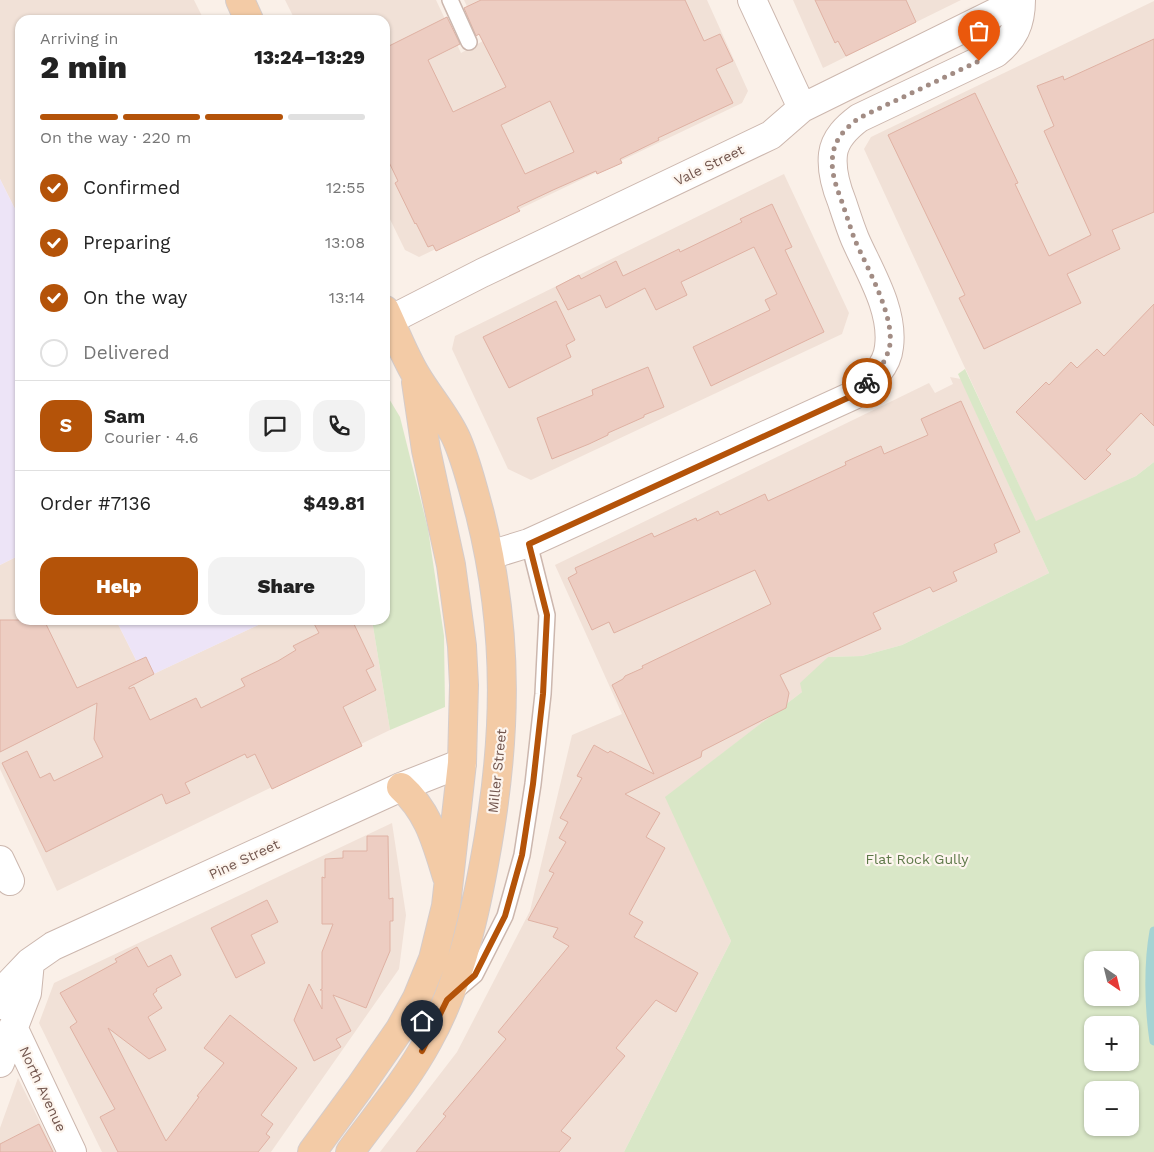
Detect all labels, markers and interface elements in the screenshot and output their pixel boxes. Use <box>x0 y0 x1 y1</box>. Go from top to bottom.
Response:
pin <box>958 10 1000 61</box>
icon: bag <box>965 17 993 45</box>
text: Arriving in <box>40 29 118 48</box>
text: 13:24–13:29 <box>254 46 365 69</box>
text: 2 min <box>40 48 127 86</box>
text: On the way · 220 m <box>40 128 191 147</box>
street label: Vale Street <box>672 141 747 189</box>
icon: check <box>40 174 68 202</box>
text: Confirmed <box>83 176 180 199</box>
text: 12:55 <box>326 178 365 197</box>
icon: check <box>40 229 68 257</box>
text: Preparing <box>83 231 170 254</box>
text: 13:08 <box>325 233 365 252</box>
icon: check <box>40 284 68 312</box>
text: On the way <box>83 286 187 309</box>
text: 13:14 <box>329 288 365 307</box>
text: Delivered <box>83 341 170 364</box>
courier <box>842 358 892 408</box>
icon: bike <box>853 369 881 397</box>
button: chat <box>249 400 301 452</box>
button: phone <box>313 400 365 452</box>
text: Sam <box>104 405 145 428</box>
text: S <box>60 414 72 437</box>
text: Courier · 4.6 <box>104 428 199 447</box>
text: Order #7136 <box>40 492 151 515</box>
text: $49.81 <box>303 492 365 515</box>
button: Help <box>40 557 198 615</box>
button: Share <box>208 557 365 615</box>
street label: Miller Street <box>485 728 509 814</box>
street label: Pine Street <box>206 836 282 882</box>
park label: Flat Rock Gully <box>865 851 969 867</box>
north arrow <box>1084 951 1139 1006</box>
map controls <box>1084 951 1139 1136</box>
pin <box>401 1000 443 1051</box>
icon: home <box>408 1007 436 1035</box>
button: + <box>1084 1016 1139 1071</box>
street label: North Avenue <box>16 1044 70 1134</box>
button: − <box>1084 1081 1139 1136</box>

